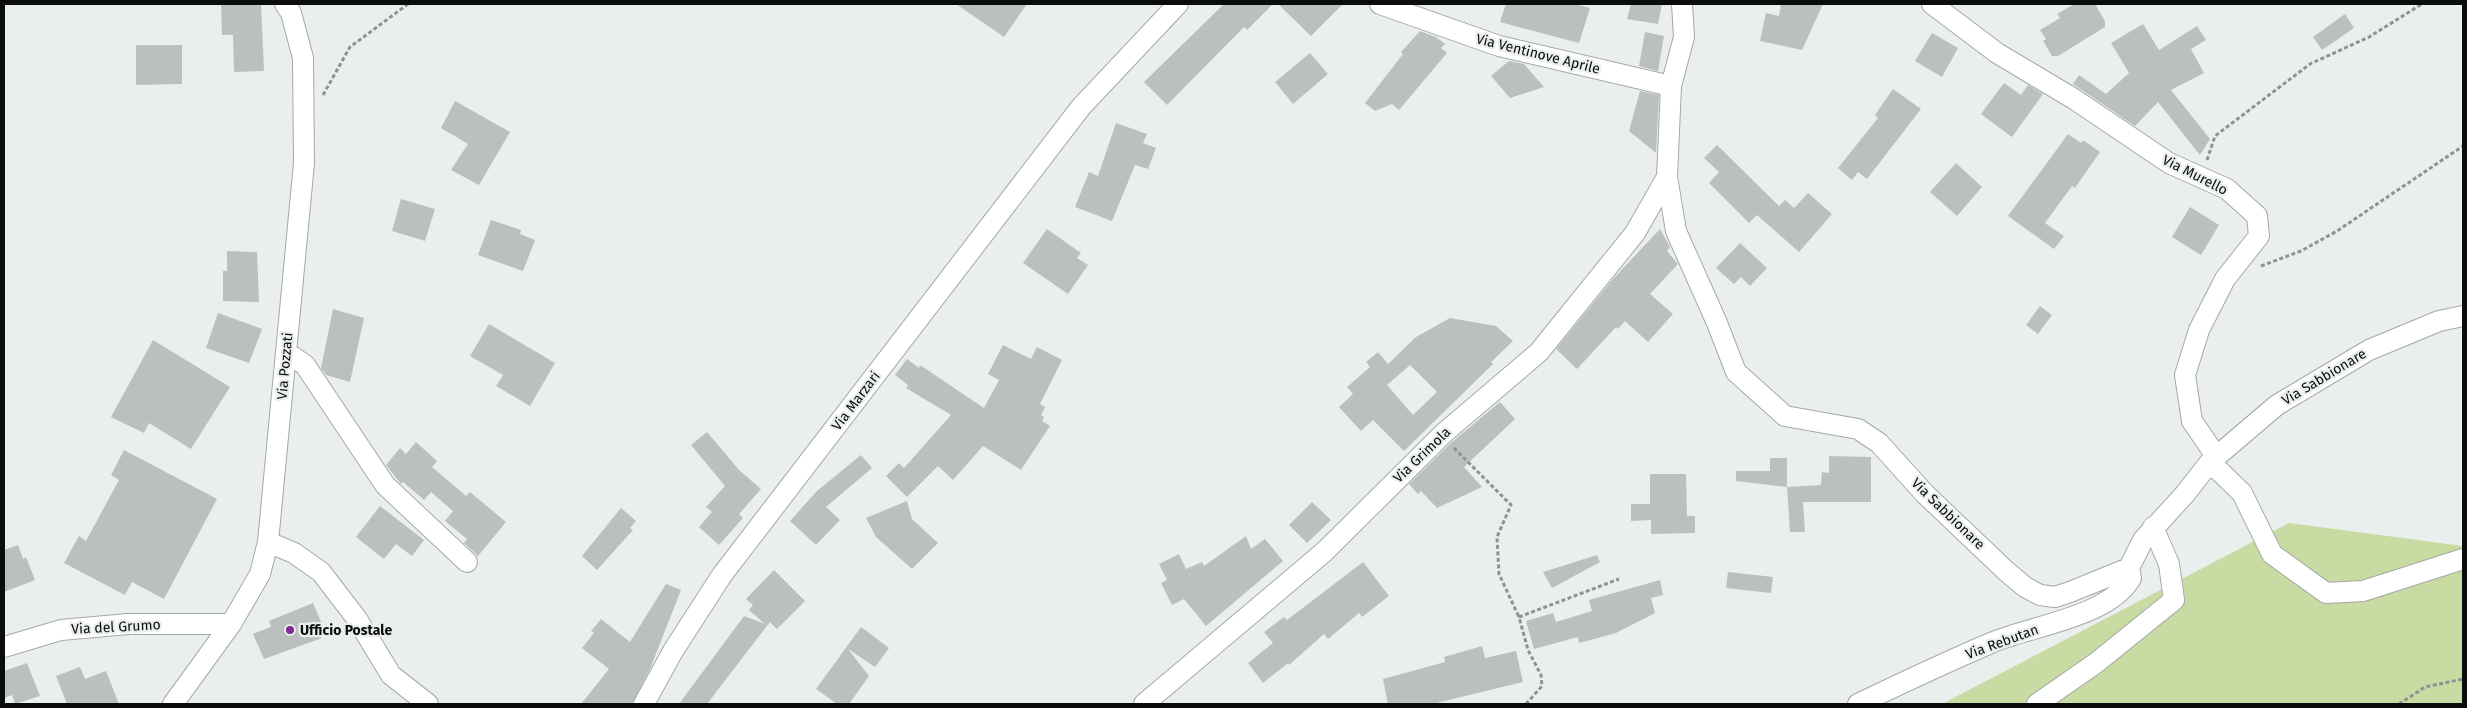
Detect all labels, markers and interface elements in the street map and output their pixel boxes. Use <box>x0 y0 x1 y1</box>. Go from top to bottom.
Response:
street label: Via Ventinove Aprile <box>1474 30 1602 78</box>
street label: Via Murello <box>2159 151 2231 199</box>
street label: Via Pozzati <box>274 332 296 400</box>
street label: Via Sabbionare <box>2279 345 2369 409</box>
street label: Via Marzari <box>828 368 884 434</box>
street label: Via Grimola <box>1390 424 1454 486</box>
street label: Via Sabbionare <box>1908 475 1988 553</box>
street label: Via del Grumo <box>71 616 161 638</box>
street label: Via Rebutan <box>1963 621 2041 663</box>
place label: Ufficio Postale <box>300 622 392 639</box>
marker: Ufficio Postale <box>284 624 296 636</box>

